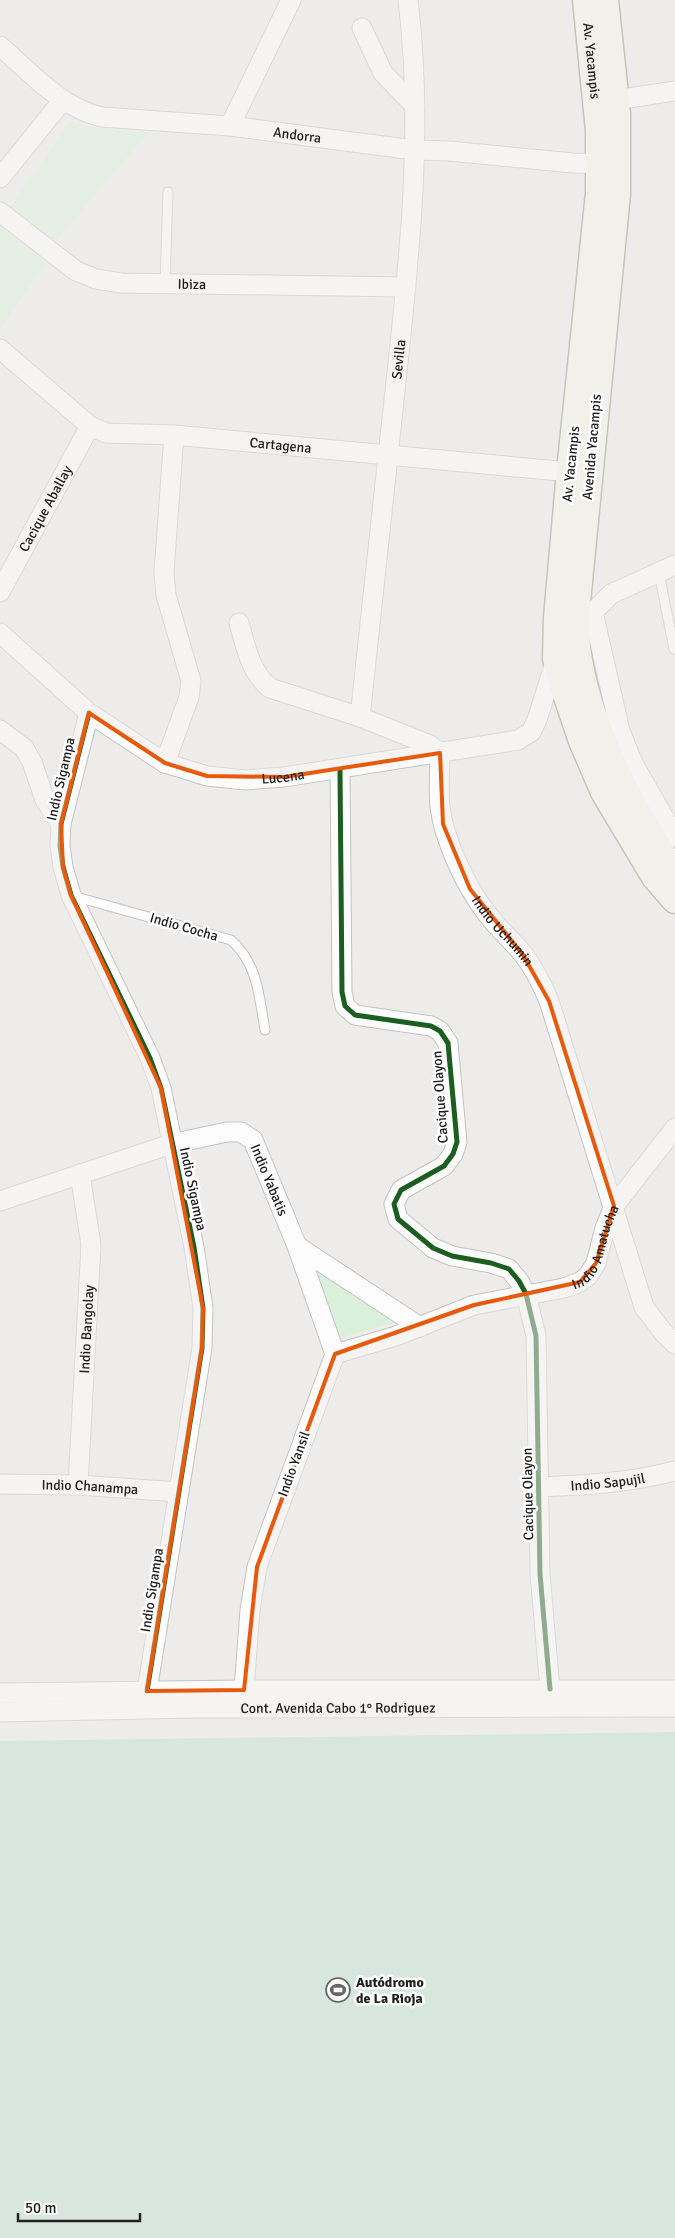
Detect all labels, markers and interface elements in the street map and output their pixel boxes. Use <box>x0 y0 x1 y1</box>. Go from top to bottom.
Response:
street label: Av. Yacampis <box>580 22 604 100</box>
street label: Andorra <box>272 123 322 146</box>
street label: Ibiza <box>177 275 206 293</box>
street label: Sevilla <box>388 338 409 380</box>
street label: Avenida Yacampis <box>579 393 605 501</box>
street label: Av. Yacampis <box>559 425 583 503</box>
street label: Cartagena <box>249 434 312 456</box>
street label: Cacique Aballay <box>15 462 76 555</box>
street label: Indio Sigampa <box>43 736 79 822</box>
street label: Lucena <box>261 765 306 787</box>
street label: Indio Uchumin <box>468 892 537 969</box>
street label: Indio Cocha <box>148 909 220 945</box>
street label: Cacique Olayon <box>428 1050 452 1144</box>
street label: Indio Yabatis <box>247 1141 292 1218</box>
street label: Indio Sigampa <box>176 1146 210 1232</box>
street label: Indio Amatucha <box>569 1202 622 1293</box>
street label: Indio Bangolay <box>76 1284 97 1374</box>
street label: Indio Yansil <box>274 1429 314 1499</box>
street label: Cacique Olayon <box>519 1448 537 1540</box>
street label: Indio Sapujil <box>570 1469 646 1494</box>
street label: Indio Chanampa <box>41 1476 139 1498</box>
street label: Indio Sigampa <box>137 1547 167 1633</box>
street label: Cont. Avenida Cabo 1° Rodriguez <box>240 1699 436 1716</box>
place label: Autódromo de La Rioja <box>356 1974 424 2007</box>
sports icon: Autódromo de La Rioja <box>325 1977 351 2003</box>
scale bar <box>18 2190 140 2222</box>
text: 50 m <box>25 2199 56 2217</box>

